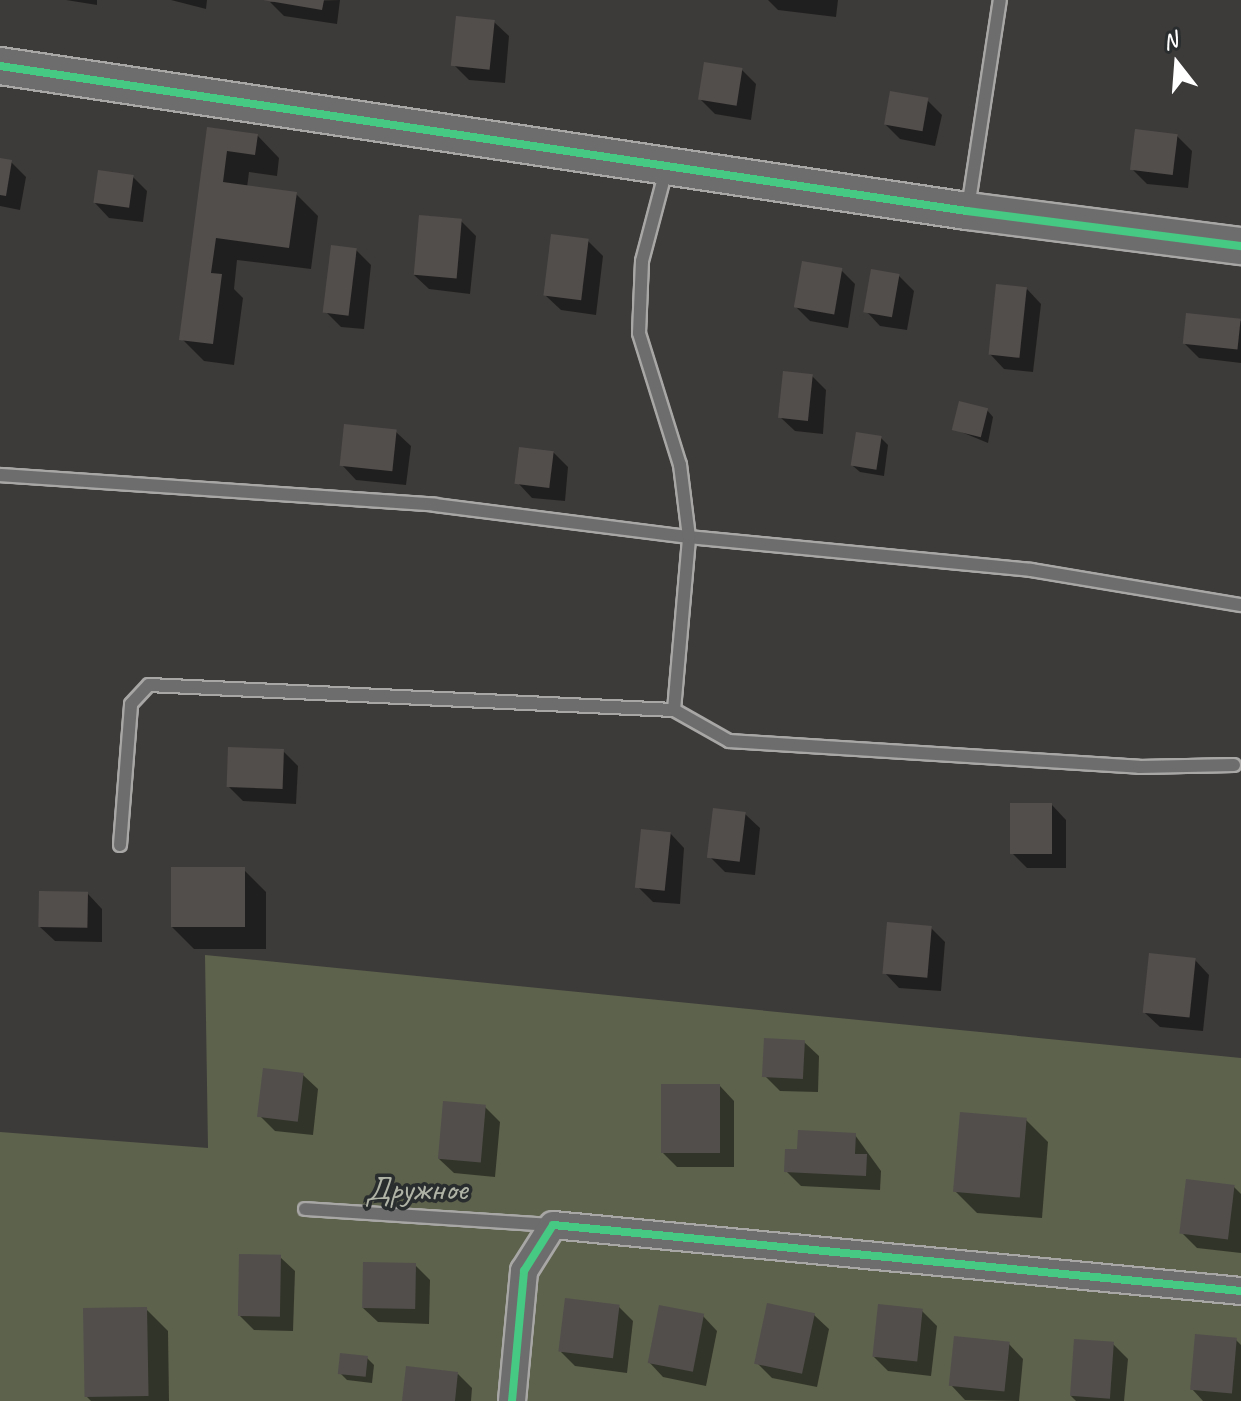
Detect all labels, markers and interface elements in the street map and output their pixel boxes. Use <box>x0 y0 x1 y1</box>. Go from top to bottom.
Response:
north arrow <box>1137 24 1217 104</box>
text: N <box>1159 26 1181 56</box>
park label: Дружное <box>365 1169 467 1209</box>

